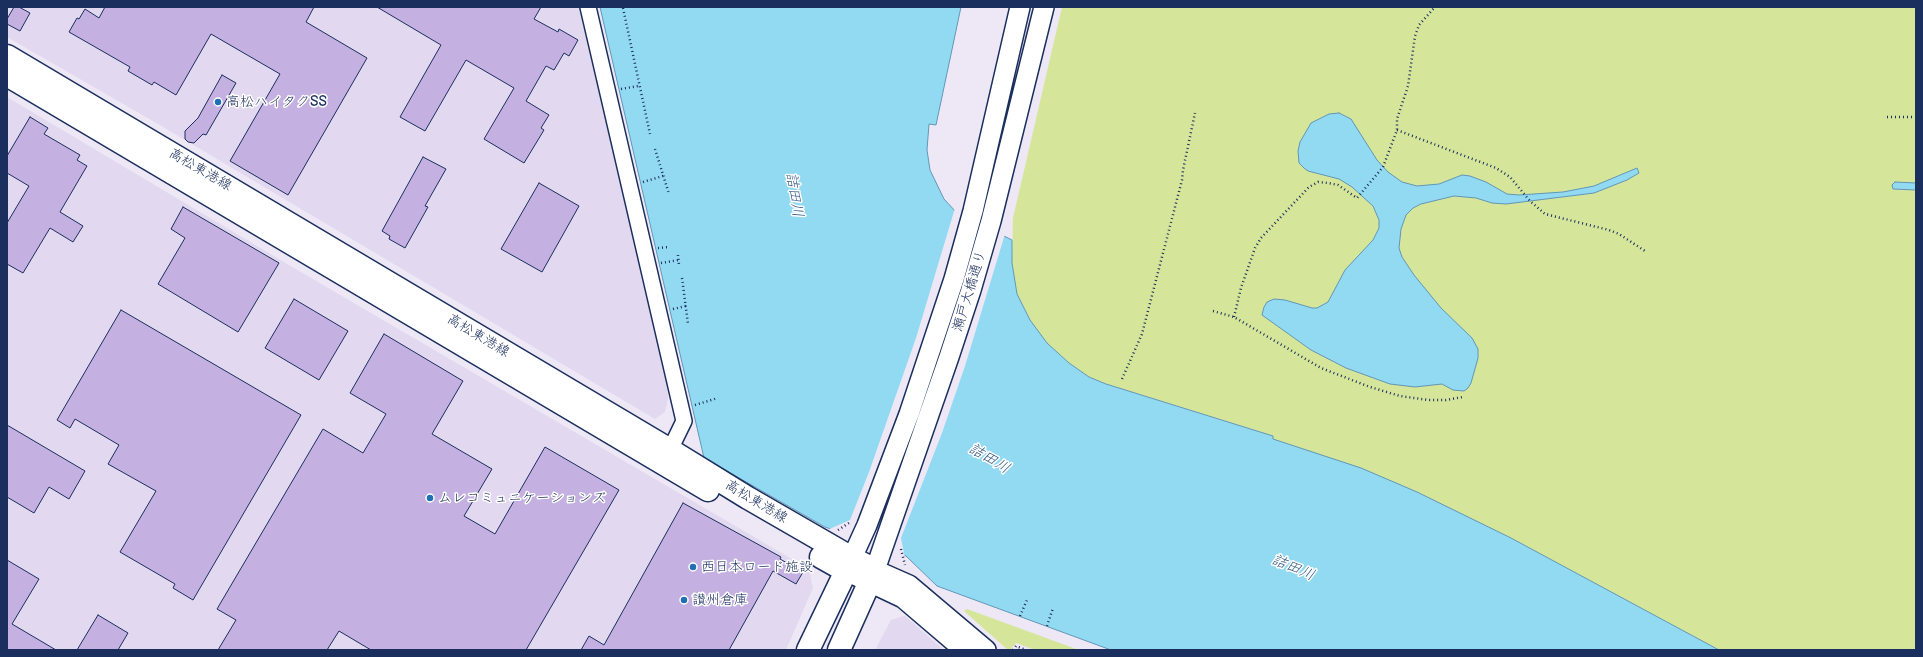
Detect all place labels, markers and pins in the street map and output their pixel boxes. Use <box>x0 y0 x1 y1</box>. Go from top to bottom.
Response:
place label: 高松ハイタクSS <box>226 94 327 110</box>
marker: 高松ハイタクSS <box>213 97 223 107</box>
place label: ムレコミュニケーションズ <box>438 490 606 506</box>
marker: ムレコミュニケーションズ <box>425 493 435 503</box>
place label: 西日本ロード施設 <box>701 559 813 575</box>
marker: 西日本ロード施設 <box>688 562 698 572</box>
place label: 讃州倉庫 <box>692 592 748 608</box>
marker: 讃州倉庫 <box>679 595 689 605</box>

